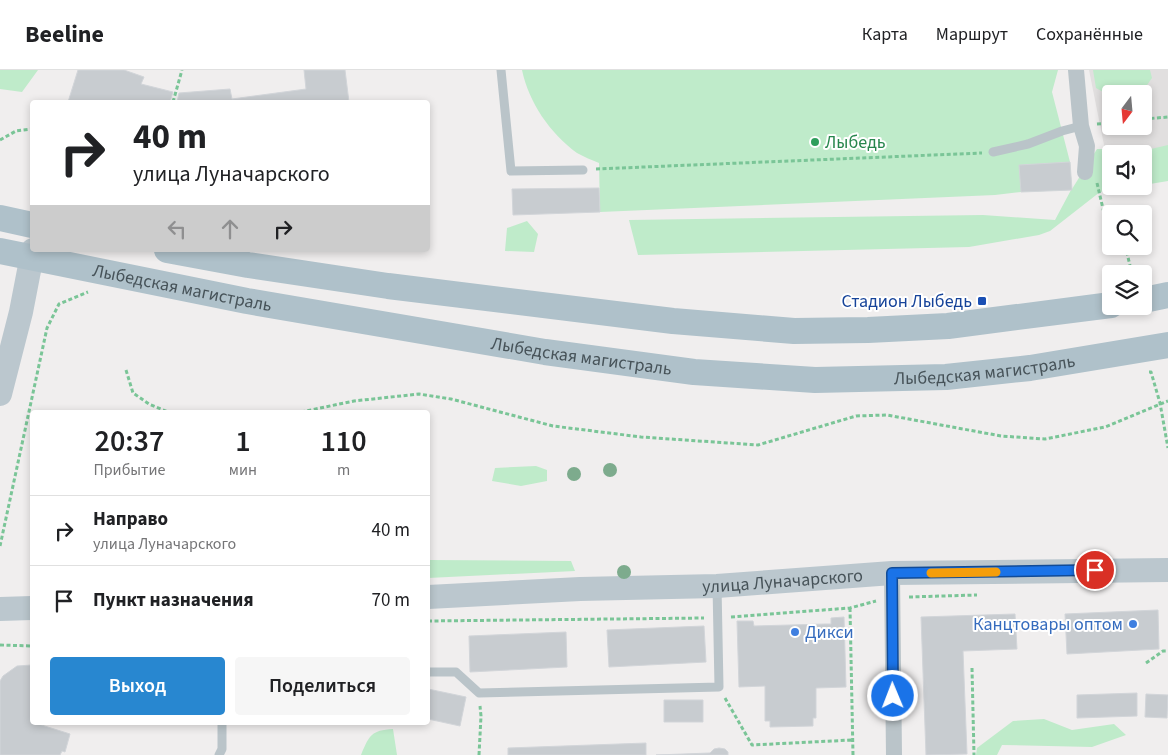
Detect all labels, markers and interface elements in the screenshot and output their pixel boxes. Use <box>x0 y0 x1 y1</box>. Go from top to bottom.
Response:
text: Beeline <box>25 17 104 52</box>
text: Карта <box>862 22 908 47</box>
text: Маршрут <box>936 22 1008 47</box>
text: Сохранённые <box>1036 22 1143 47</box>
north arrow <box>1102 85 1152 135</box>
map controls <box>1102 85 1152 315</box>
text: 40 m <box>133 112 207 162</box>
icon: right <box>50 120 115 185</box>
place label: Лыбедь <box>825 130 886 155</box>
marker: Лыбедь <box>809 136 821 148</box>
button: sound <box>1102 145 1152 195</box>
text: улица Луначарского <box>133 158 330 190</box>
button: search <box>1102 205 1152 255</box>
icon: left <box>163 215 191 243</box>
icon: ahead <box>216 215 244 243</box>
icon: right <box>269 215 297 243</box>
street label: Лыбедская магистраль <box>90 258 274 318</box>
button: layers <box>1102 265 1152 315</box>
place label: Стадион Лыбедь <box>841 289 972 314</box>
marker: Стадион Лыбедь <box>976 295 988 307</box>
street label: Лыбедская магистраль <box>489 331 673 382</box>
street label: Лыбедская магистраль <box>894 349 1077 391</box>
text: 20:37 <box>95 420 164 463</box>
text: 1 <box>235 420 251 463</box>
text: 110 <box>320 420 367 463</box>
text: Прибытие <box>93 459 165 481</box>
text: мин <box>229 459 257 481</box>
text: m <box>337 459 350 481</box>
text: Направо <box>93 506 168 533</box>
icon: right <box>50 517 78 545</box>
text: 40 m <box>372 517 410 544</box>
text: улица Луначарского <box>93 533 236 555</box>
pin <box>1074 549 1116 591</box>
icon: arrive <box>1081 556 1109 584</box>
street label: улица Луначарского <box>702 563 864 599</box>
icon: arrive <box>50 587 78 615</box>
text: Пункт назначения <box>93 587 254 614</box>
text: 70 m <box>372 587 410 614</box>
place label: Канцтовары оптом <box>973 612 1123 637</box>
marker: Канцтовары оптом <box>1127 618 1139 630</box>
place label: Дикси <box>805 620 854 645</box>
marker: Дикси <box>789 626 801 638</box>
button: Выход <box>50 657 225 715</box>
button: Поделиться <box>235 657 410 715</box>
position arrow <box>866 669 918 721</box>

